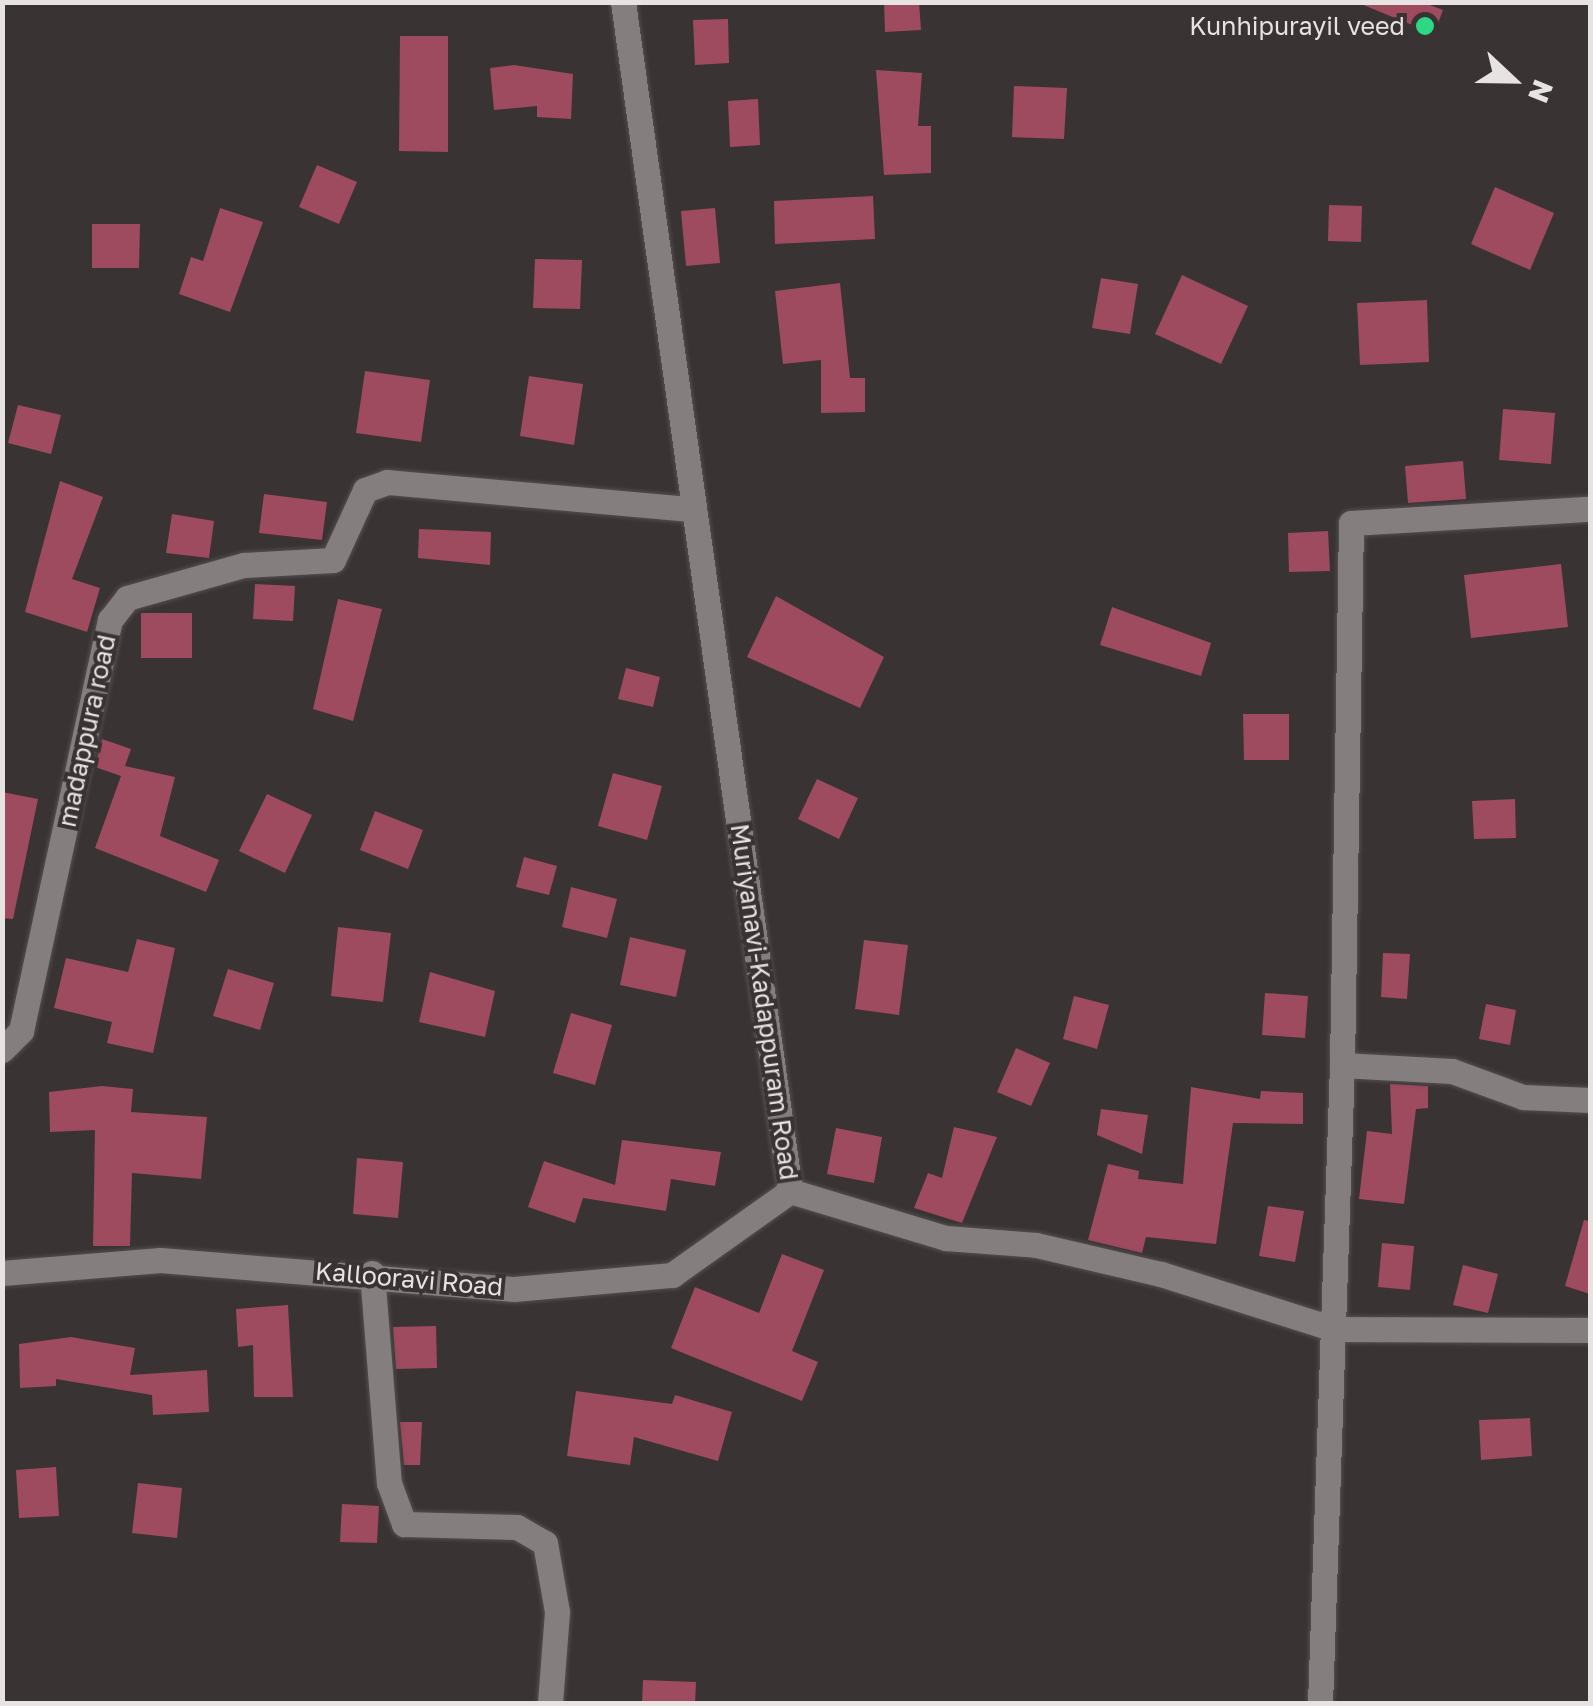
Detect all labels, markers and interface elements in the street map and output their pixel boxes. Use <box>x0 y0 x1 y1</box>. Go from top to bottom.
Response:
place label: Kunhipurayil veed <box>1189 11 1405 41</box>
marker: Kunhipurayil veed <box>1414 15 1436 37</box>
north arrow <box>1463 30 1563 130</box>
text: N <box>1522 75 1561 107</box>
street label: madappura road <box>52 632 122 830</box>
street label: Muriyanavi-Kadappuram Road <box>724 822 804 1182</box>
street label: Kallooravi Road <box>314 1256 504 1302</box>

